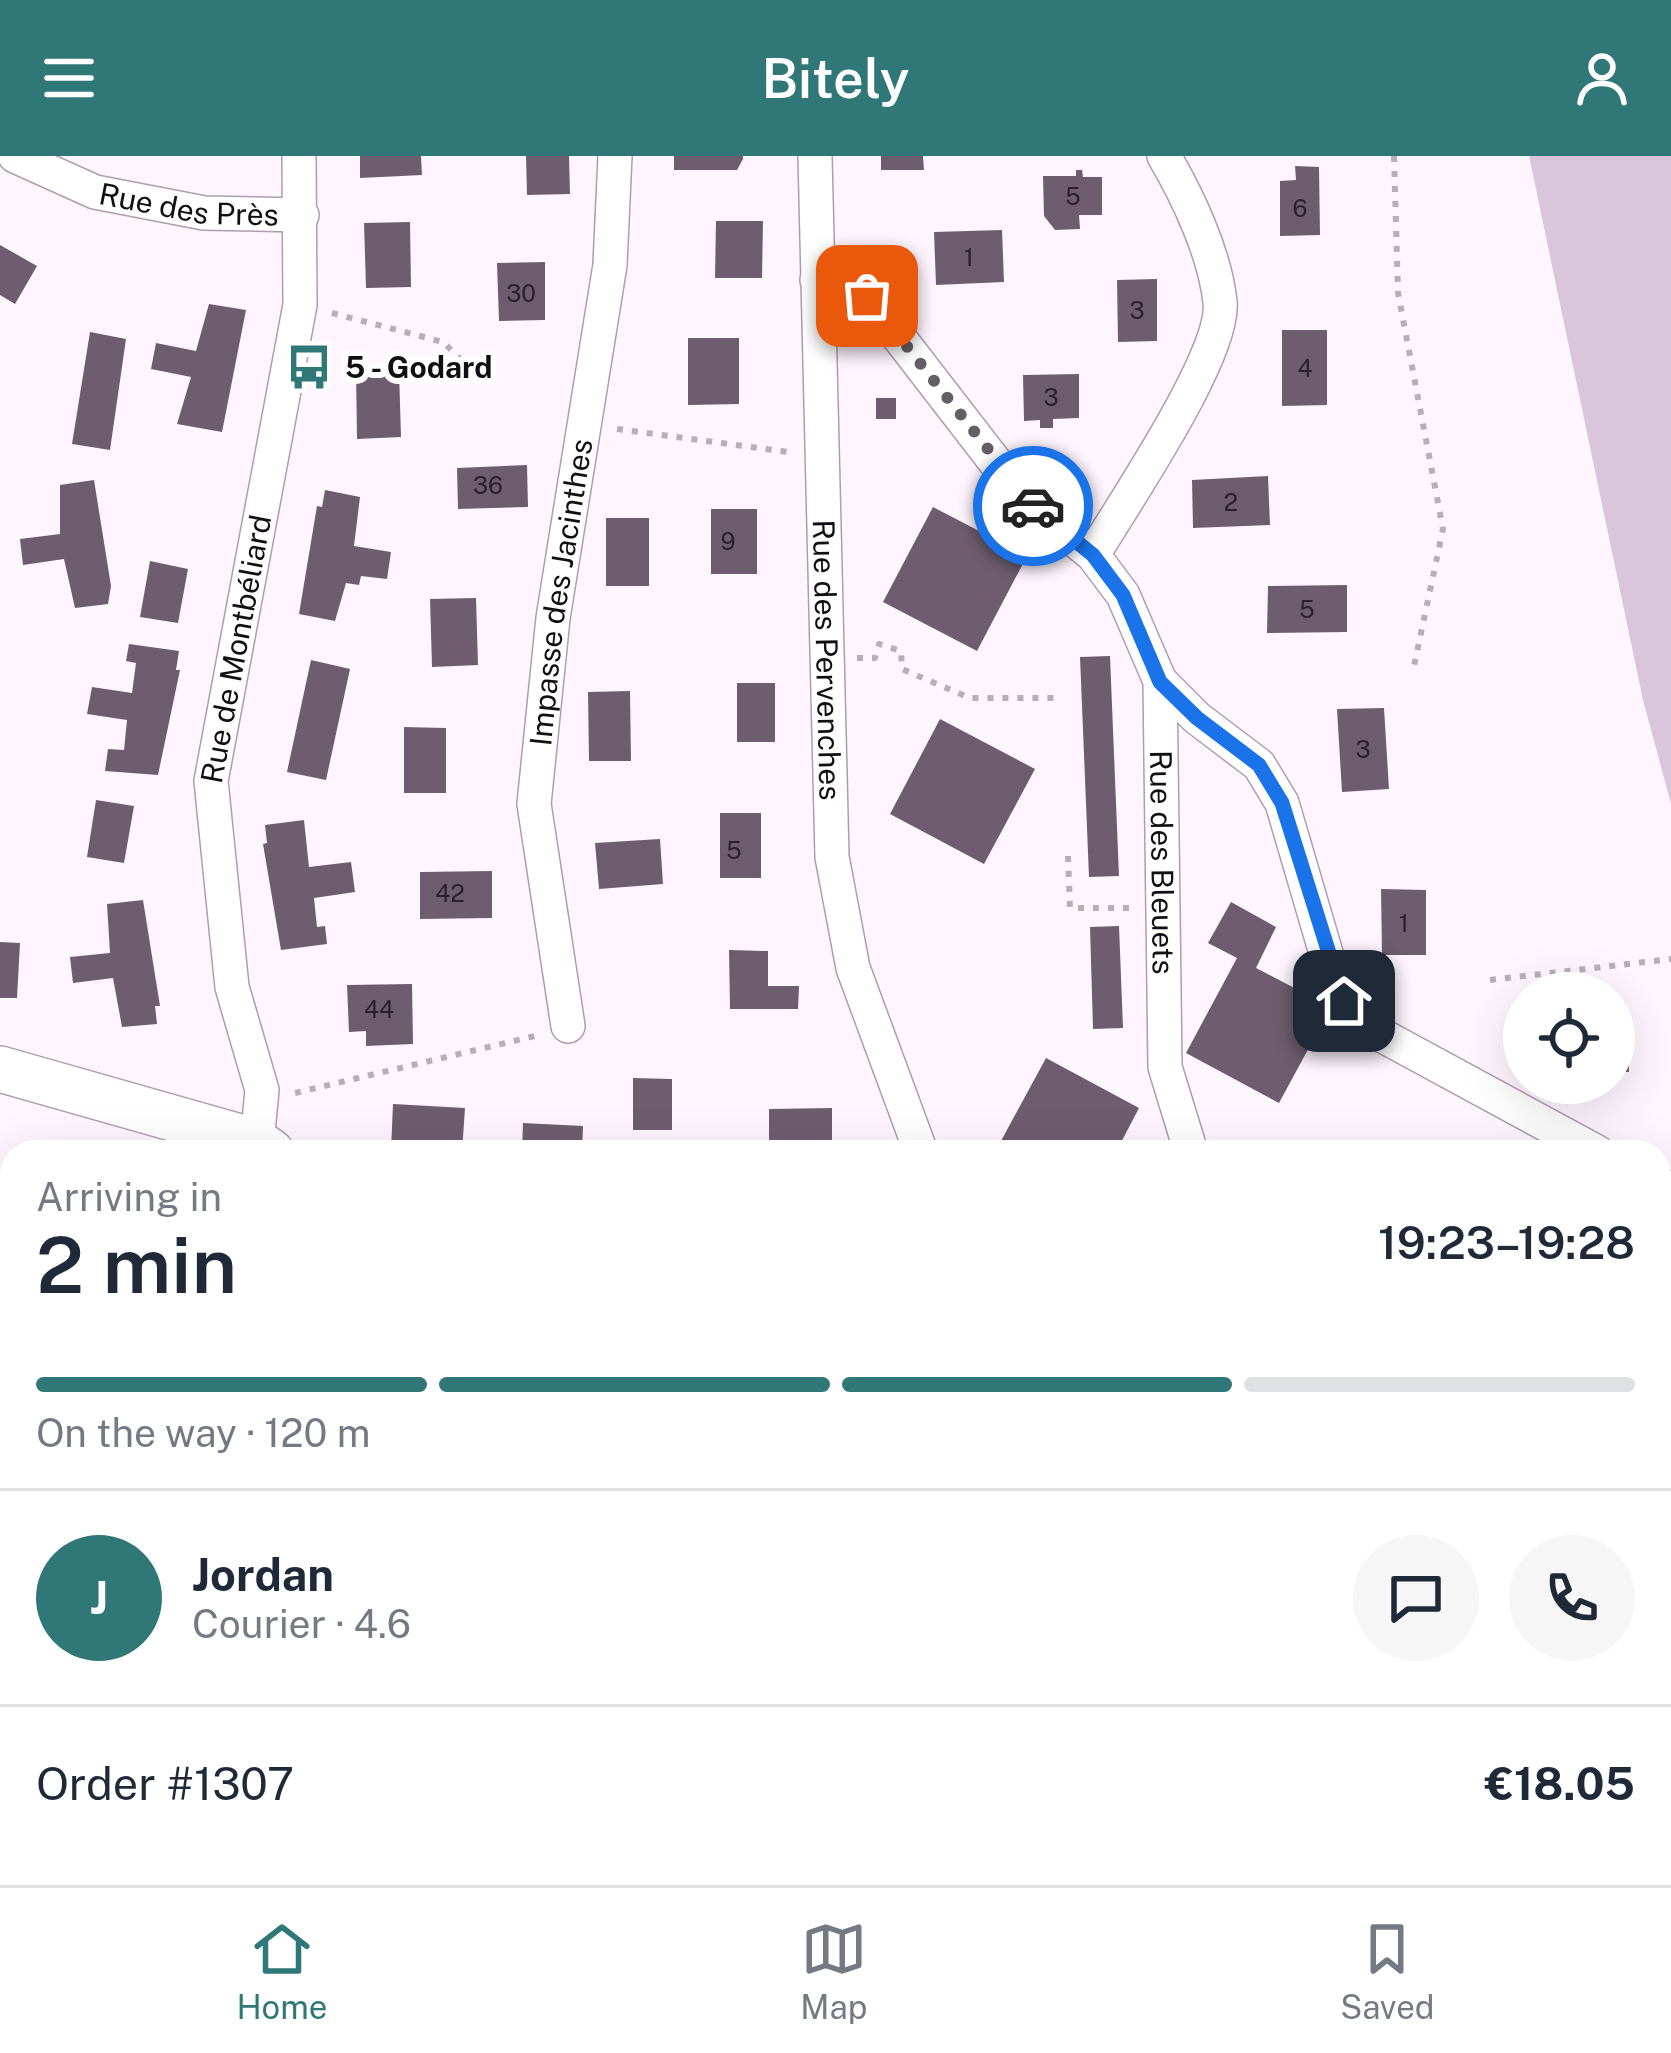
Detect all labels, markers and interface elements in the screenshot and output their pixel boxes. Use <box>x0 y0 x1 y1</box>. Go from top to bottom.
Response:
icon: menu <box>36 45 102 111</box>
icon: person <box>1569 45 1635 111</box>
text: Bitely <box>761 47 910 110</box>
street label: Rue des Près <box>96 175 279 233</box>
house number: 5 <box>1065 182 1081 210</box>
house number: 6 <box>1293 194 1307 222</box>
house number: 1 <box>964 243 974 271</box>
pin <box>816 245 918 347</box>
icon: bag <box>834 263 900 329</box>
house number: 30 <box>506 279 536 307</box>
house number: 3 <box>1129 296 1145 324</box>
bus stop icon: 5 - Godard <box>284 342 334 392</box>
place label: 5 - Godard <box>345 349 493 385</box>
house number: 4 <box>1297 354 1313 382</box>
house number: 3 <box>1043 383 1059 411</box>
street label: Impasse des Jacinthes <box>522 436 600 747</box>
courier <box>973 446 1093 566</box>
house number: 36 <box>473 471 503 499</box>
icon: car <box>1000 473 1066 539</box>
house number: 2 <box>1224 488 1238 516</box>
street label: Rue de Montbéliard <box>193 512 278 786</box>
street label: Rue des Pervenches <box>806 519 849 801</box>
house number: 9 <box>721 527 736 555</box>
house number: 5 <box>1299 595 1315 623</box>
house number: 3 <box>1355 735 1371 763</box>
street label: Rue des Bleuets <box>1143 750 1182 975</box>
house number: 5 <box>726 836 742 864</box>
house number: 42 <box>435 879 465 907</box>
house number: 1 <box>1399 909 1409 937</box>
pin <box>1293 950 1395 1052</box>
icon: home <box>1311 968 1377 1034</box>
map controls <box>1503 972 1635 1104</box>
button: locate <box>1503 972 1635 1104</box>
house number: 44 <box>364 995 394 1023</box>
text: Arriving in <box>36 1174 222 1220</box>
text: 19:23–19:28 <box>1378 1216 1635 1269</box>
text: 2 min <box>36 1219 237 1311</box>
text: On the way · 120 m <box>36 1410 371 1456</box>
button: chat <box>1353 1535 1479 1661</box>
button: phone <box>1509 1535 1635 1661</box>
text: Jordan <box>192 1548 334 1601</box>
text: J <box>90 1571 108 1624</box>
text: Courier · 4.6 <box>192 1601 411 1647</box>
text: Order #1307 <box>36 1757 294 1810</box>
text: €18.05 <box>1485 1757 1635 1810</box>
tab: Home <box>236 1916 327 2026</box>
tab: Map <box>800 1916 867 2026</box>
tab: Saved <box>1340 1916 1435 2026</box>

